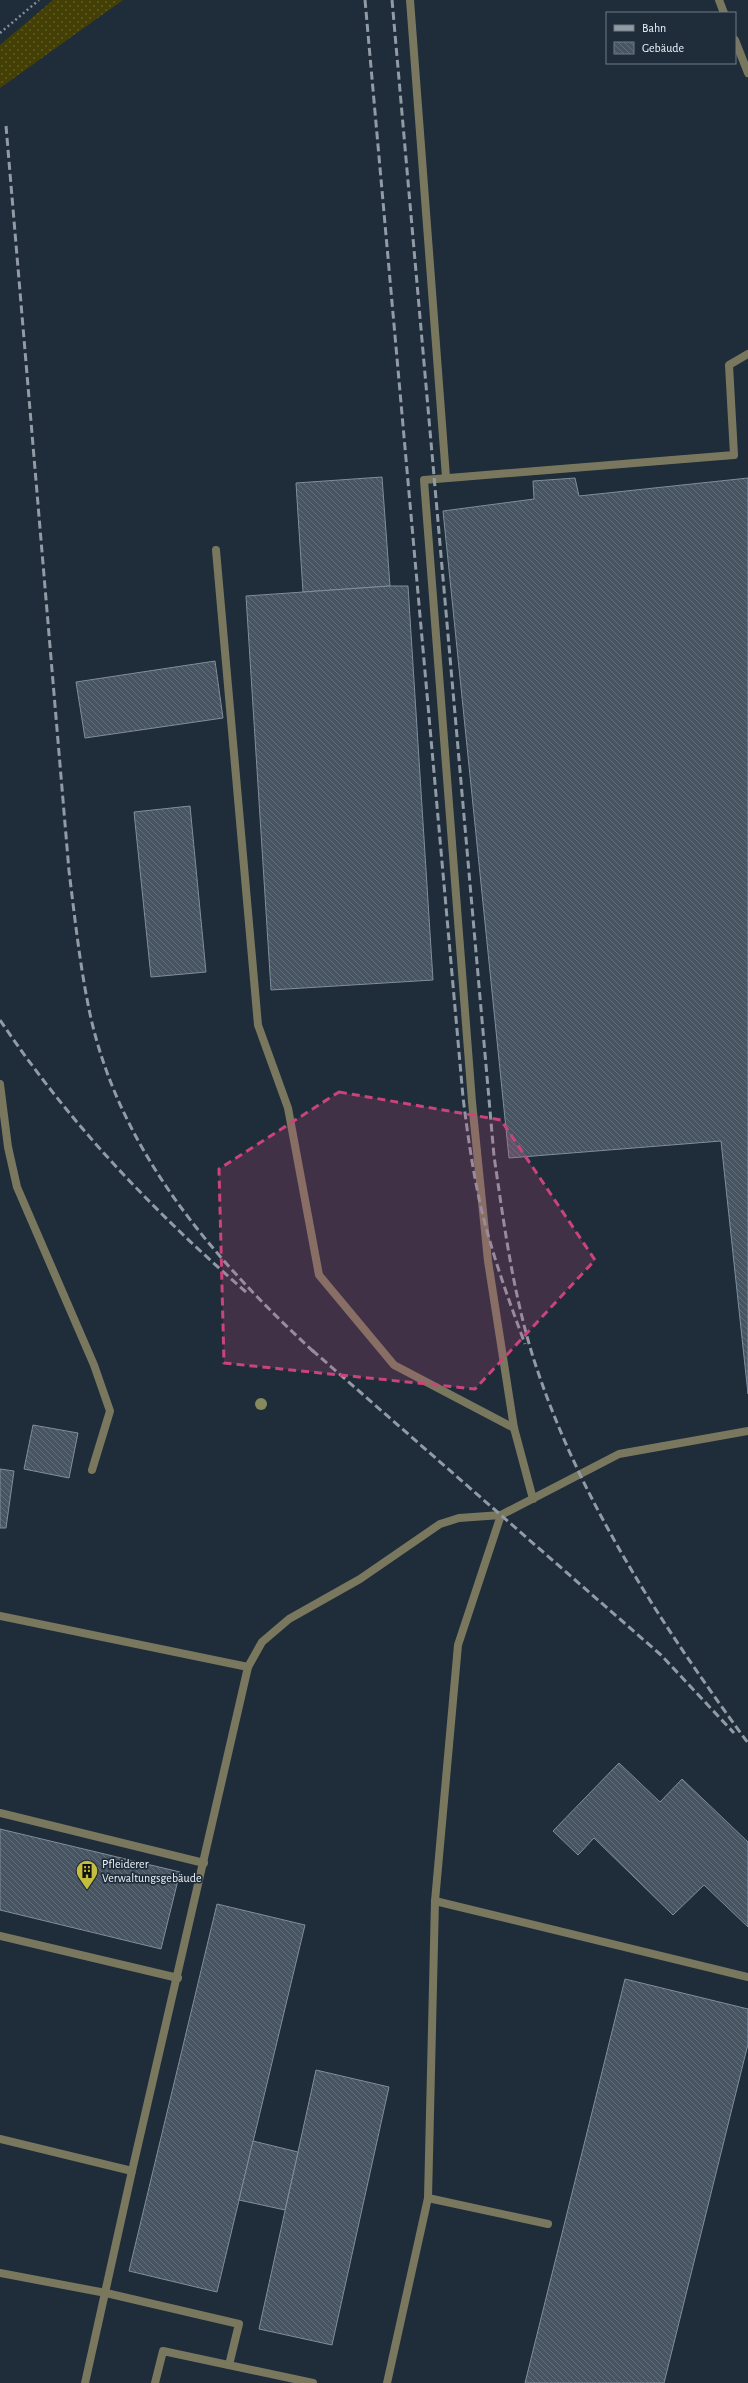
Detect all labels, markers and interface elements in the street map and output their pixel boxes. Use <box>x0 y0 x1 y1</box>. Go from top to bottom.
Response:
legend <box>606 12 736 64</box>
text: Bahn <box>642 22 666 34</box>
text: Gebäude <box>642 42 684 54</box>
building icon: Pfleiderer Verwaltungsgebäude <box>74 1858 100 1891</box>
place label: Pfleiderer Verwaltungsgebäude <box>102 1858 201 1884</box>

